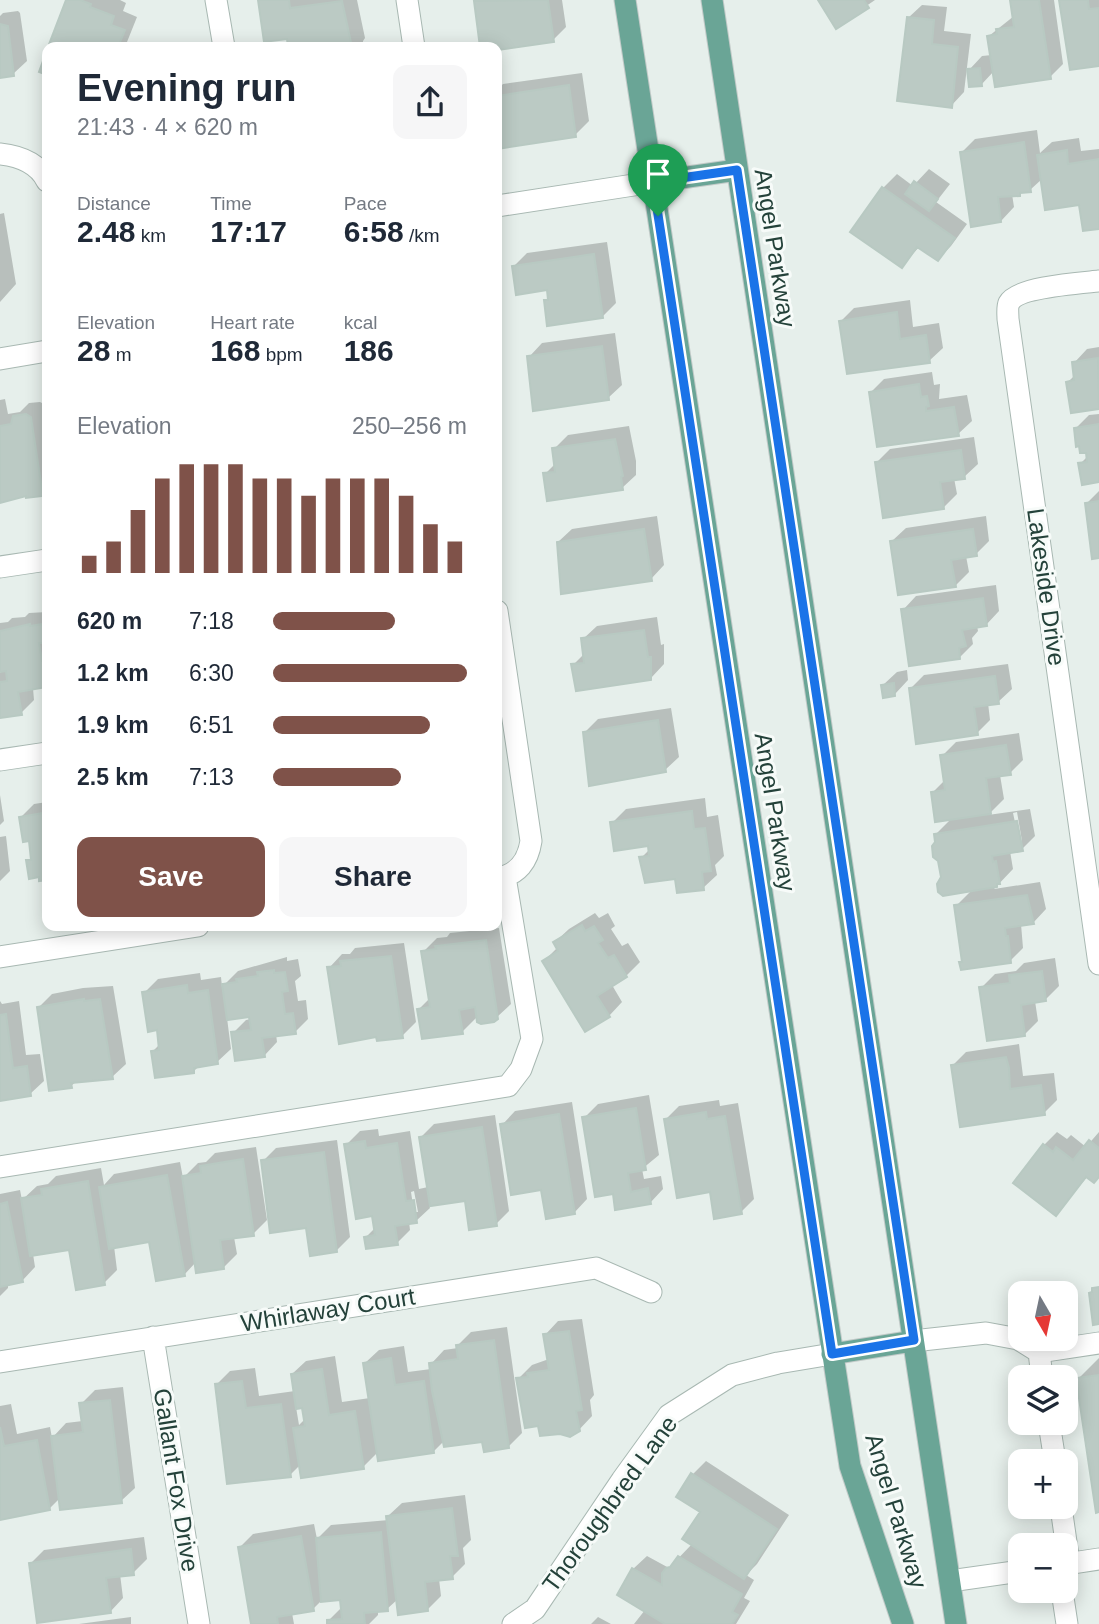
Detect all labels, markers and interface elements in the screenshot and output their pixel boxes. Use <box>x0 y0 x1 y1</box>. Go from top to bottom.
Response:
button: share <box>393 65 467 139</box>
text: Evening run <box>77 67 297 109</box>
text: 21:43 · 4 × 620 m <box>77 114 258 140</box>
pin <box>628 144 688 216</box>
icon: arrive <box>639 155 677 193</box>
street label: Angel Parkway <box>750 167 801 329</box>
text: Distance <box>77 193 151 214</box>
text: Time <box>210 193 252 214</box>
text: Pace <box>344 193 387 214</box>
text: 2.48 <box>77 215 135 248</box>
text: 17:17 <box>210 215 287 248</box>
text: 6:58 <box>344 215 404 248</box>
text: km <box>135 225 166 246</box>
text: /km <box>404 225 440 246</box>
text: Elevation <box>77 312 155 333</box>
text: Heart rate <box>210 312 295 333</box>
text: kcal <box>344 312 377 333</box>
text: 28 <box>77 334 110 367</box>
text: 168 <box>210 334 260 367</box>
text: 186 <box>344 334 394 367</box>
text: m <box>110 344 131 365</box>
text: bpm <box>260 344 303 365</box>
text: Elevation <box>77 413 172 439</box>
text: 250–256 m <box>352 413 467 439</box>
street label: Lakeside Drive <box>1022 506 1071 667</box>
text: 620 m <box>77 608 142 634</box>
text: 7:18 <box>189 608 234 634</box>
text: 1.2 km <box>77 660 149 686</box>
text: 6:30 <box>189 660 234 686</box>
text: 1.9 km <box>77 712 149 738</box>
text: 6:51 <box>189 712 234 738</box>
street label: Angel Parkway <box>750 731 801 893</box>
text: 2.5 km <box>77 764 149 790</box>
text: 7:13 <box>189 764 234 790</box>
button: Save <box>77 837 265 917</box>
button: Share <box>279 837 467 917</box>
north arrow <box>1008 1281 1078 1351</box>
map controls <box>1008 1281 1078 1603</box>
street label: Whirlaway Court <box>239 1282 417 1337</box>
button: layers <box>1008 1365 1078 1435</box>
street label: Gallant Fox Drive <box>149 1386 204 1574</box>
street label: Thoroughbred Lane <box>537 1410 682 1597</box>
street label: Angel Parkway <box>860 1430 933 1591</box>
button: + <box>1008 1449 1078 1519</box>
button: − <box>1008 1533 1078 1603</box>

